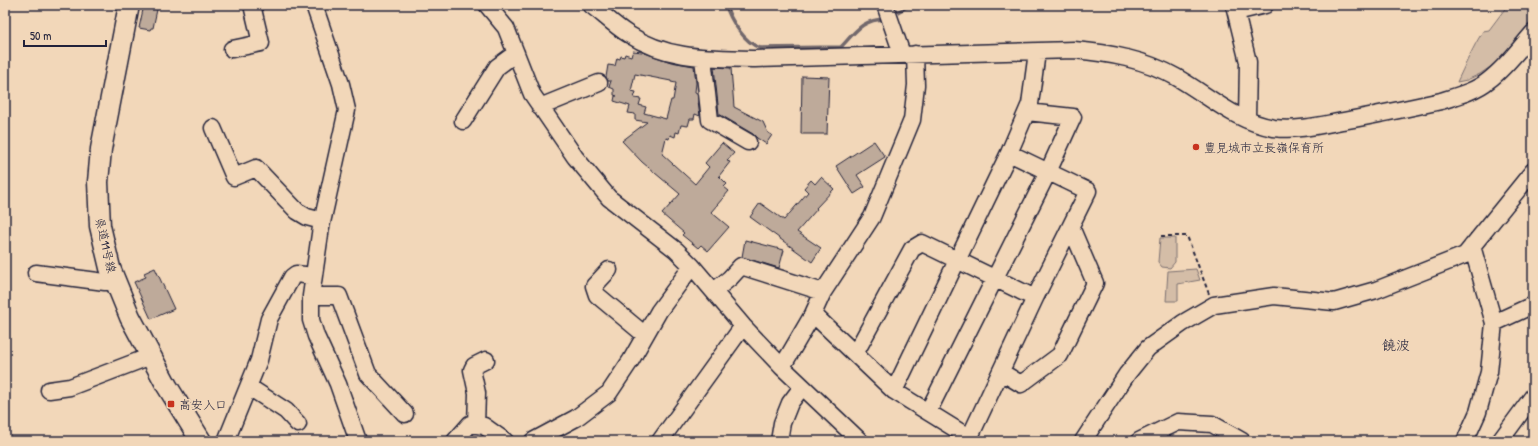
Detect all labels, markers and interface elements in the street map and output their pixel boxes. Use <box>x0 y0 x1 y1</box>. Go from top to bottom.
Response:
scale bar <box>24 22 106 48</box>
text: 50 m <box>30 27 51 44</box>
place label: 豊見城市立長嶺保育所 <box>1204 139 1324 156</box>
marker: 豊見城市立長嶺保育所 <box>1191 142 1201 152</box>
street label: 県道11号線 <box>91 215 121 275</box>
district label: 饒波 <box>1382 335 1410 354</box>
place label: 高安入口 <box>179 396 227 413</box>
marker: 高安入口 <box>166 399 176 409</box>

